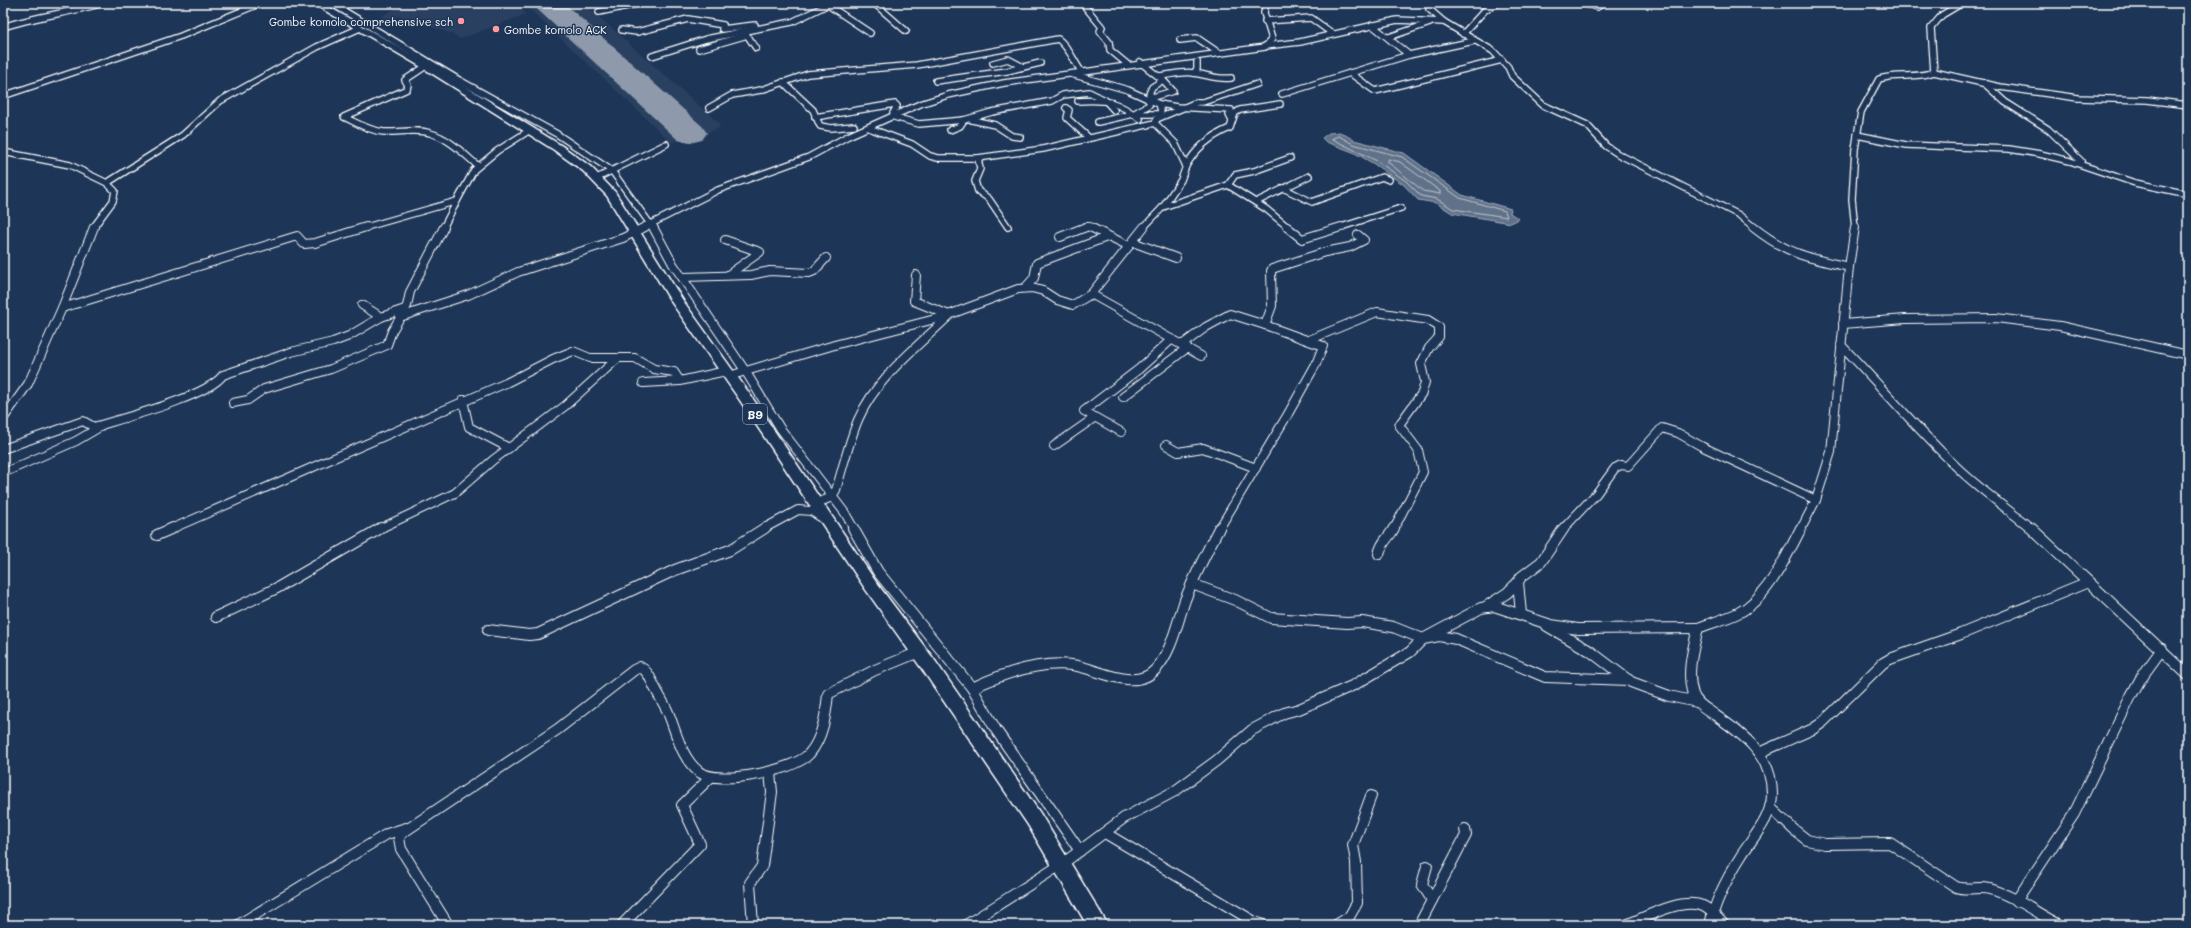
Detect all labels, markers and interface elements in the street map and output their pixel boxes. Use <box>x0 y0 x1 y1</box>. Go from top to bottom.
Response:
place label: Gombe komolo comprehensive sch <box>269 14 453 29</box>
marker: Gombe komolo comprehensive sch <box>456 16 466 26</box>
place label: Gombe komolo ACK <box>504 22 607 37</box>
marker: Gombe komolo ACK <box>491 24 501 34</box>
road number: B9 <box>743 404 767 424</box>

